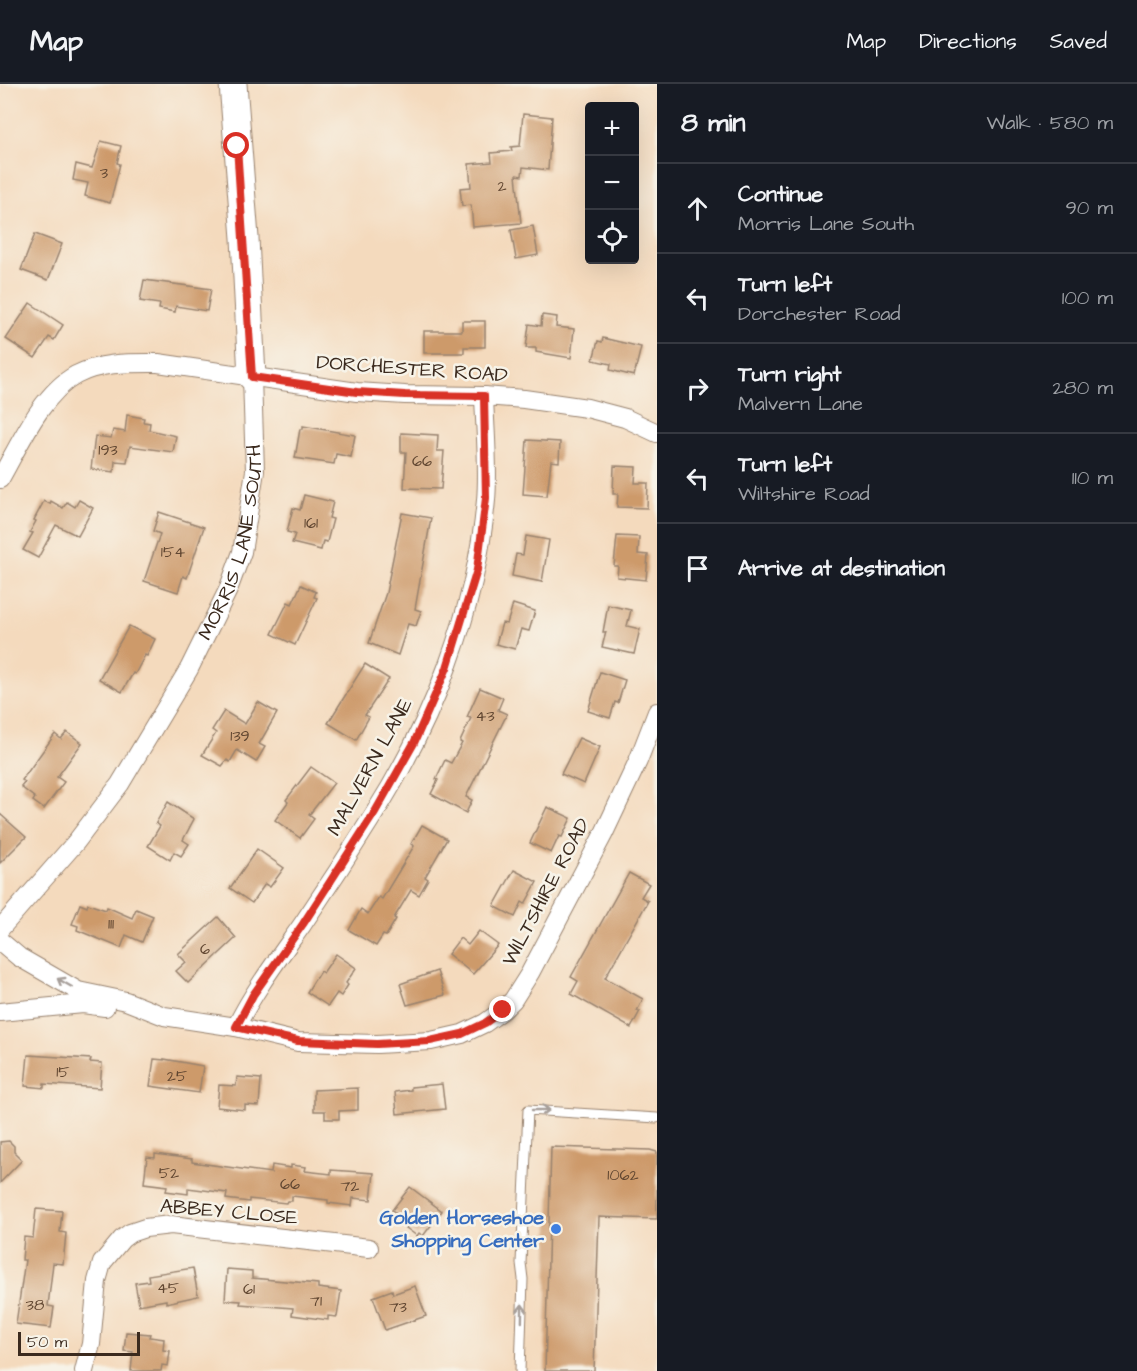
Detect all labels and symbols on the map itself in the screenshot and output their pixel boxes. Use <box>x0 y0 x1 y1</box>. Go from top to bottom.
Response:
route start <box>223 132 249 158</box>
house number: 3 <box>100 162 108 184</box>
house number: 2 <box>497 175 507 197</box>
street label: DORCHESTER ROAD <box>315 348 509 390</box>
house number: 193 <box>98 439 118 461</box>
street label: MORRIS LANE SOUTH <box>191 444 269 645</box>
house number: 66 <box>412 450 432 472</box>
house number: 161 <box>304 512 318 534</box>
house number: 154 <box>161 541 185 563</box>
street label: MALVERN LANE <box>321 693 420 841</box>
house number: 43 <box>475 705 495 727</box>
house number: 139 <box>230 725 250 747</box>
street label: WILTSHIRE ROAD <box>495 813 597 971</box>
house number: 111 <box>108 913 114 935</box>
house number: 6 <box>200 938 210 960</box>
one-way arrow <box>57 977 74 989</box>
route end <box>489 996 515 1022</box>
house number: 15 <box>56 1061 70 1083</box>
house number: 25 <box>167 1065 188 1087</box>
one-way arrow <box>531 1104 551 1116</box>
house number: 52 <box>159 1162 179 1184</box>
house number: 1062 <box>607 1164 639 1186</box>
house number: 66 <box>280 1173 300 1195</box>
house number: 72 <box>341 1175 360 1197</box>
street label: ABBEY CLOSE <box>159 1192 299 1232</box>
place label: Golden Horseshoe Shopping Center <box>379 1204 545 1256</box>
marker: Golden Horseshoe Shopping Center <box>549 1222 563 1236</box>
house number: 45 <box>157 1277 180 1299</box>
house number: 61 <box>243 1278 255 1300</box>
house number: 71 <box>310 1290 322 1312</box>
house number: 38 <box>26 1294 44 1316</box>
house number: 73 <box>389 1296 407 1318</box>
one-way arrow <box>516 1303 527 1323</box>
scale bar <box>18 1329 140 1356</box>

